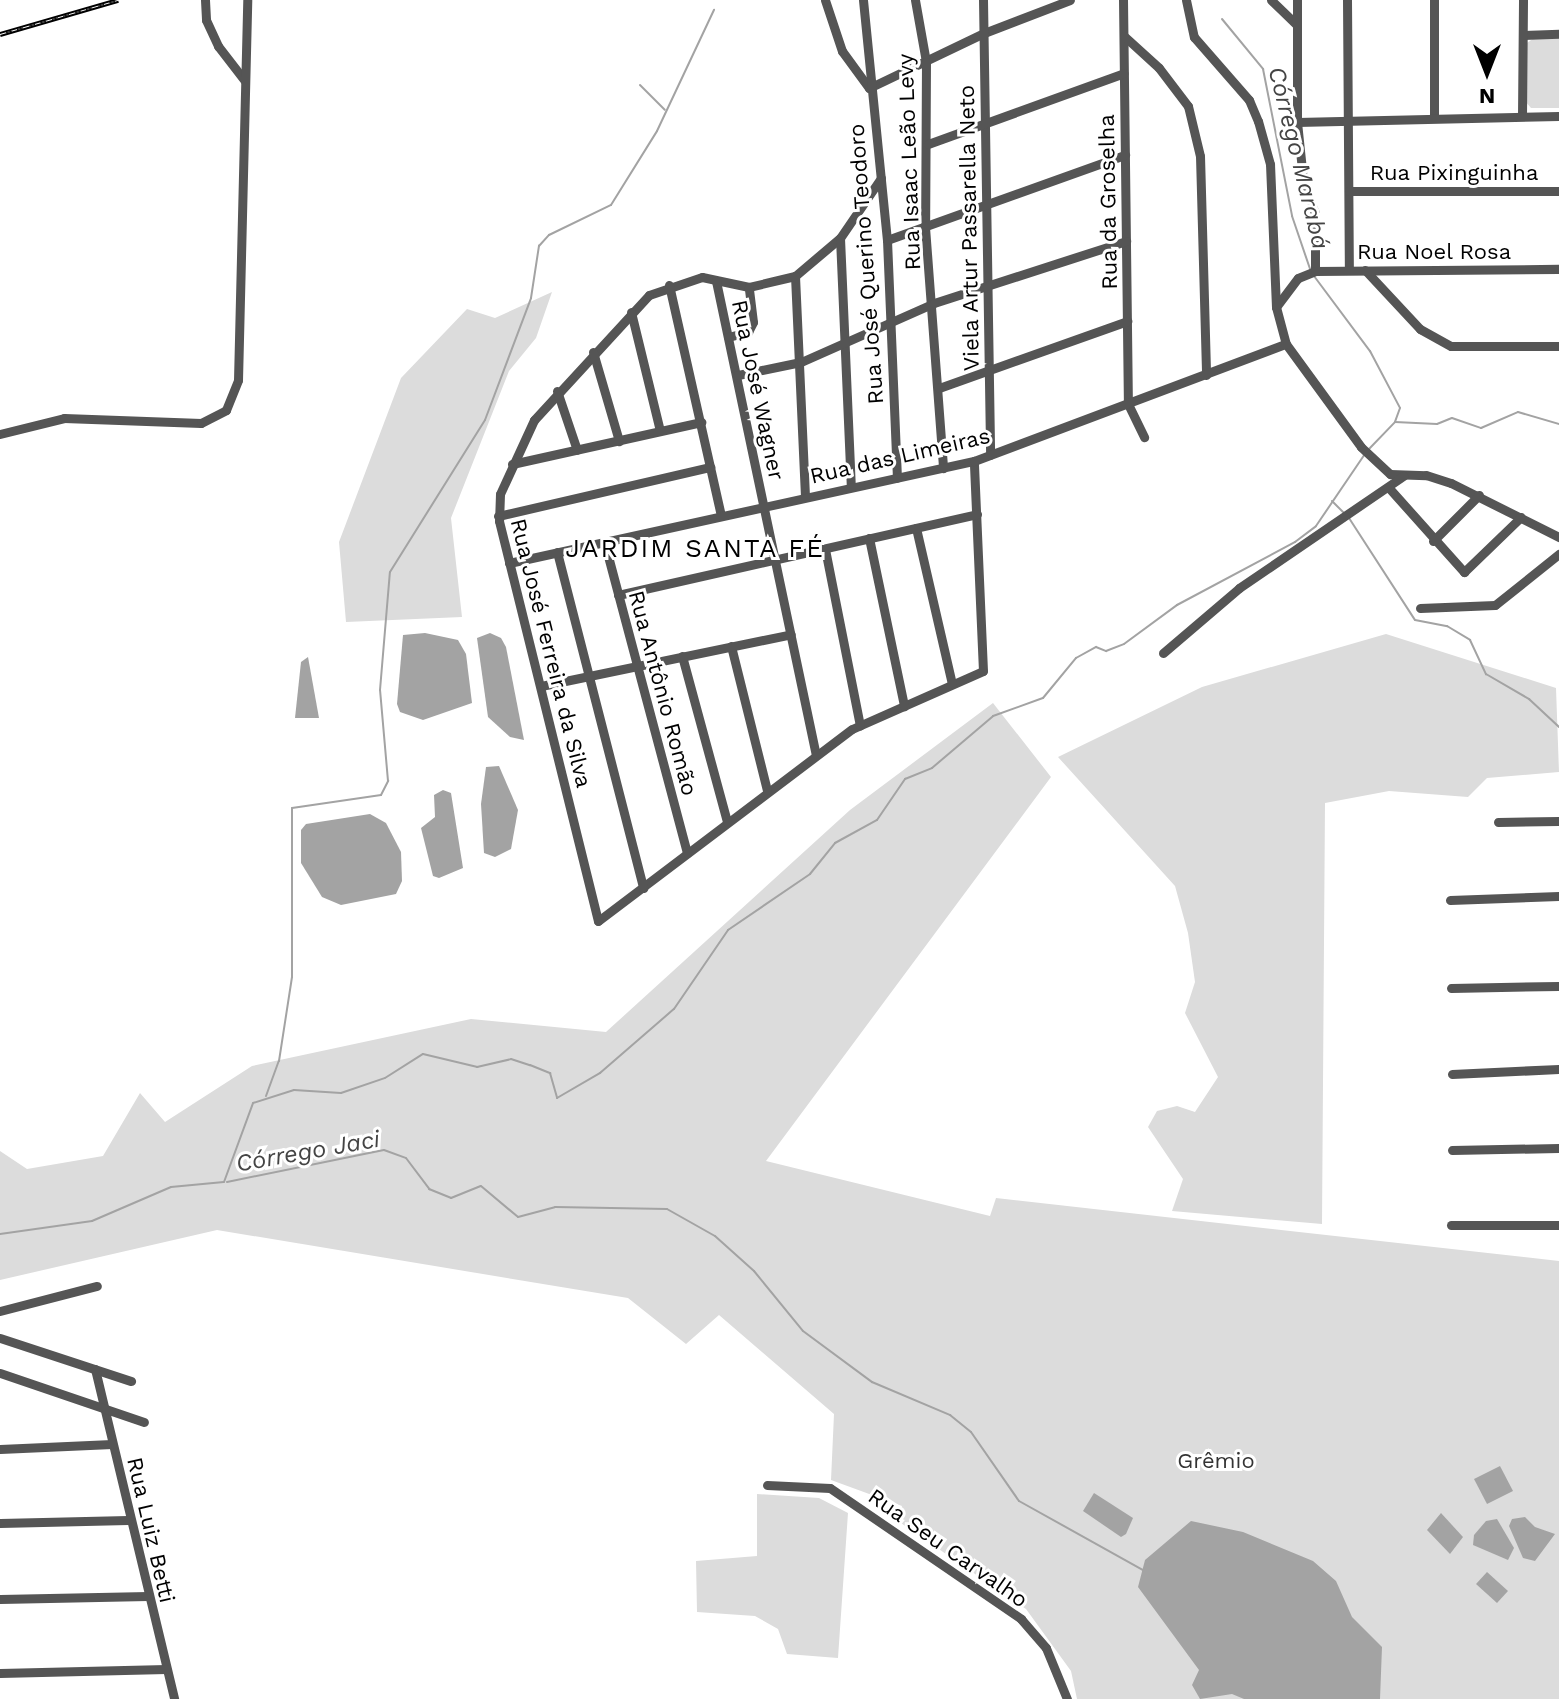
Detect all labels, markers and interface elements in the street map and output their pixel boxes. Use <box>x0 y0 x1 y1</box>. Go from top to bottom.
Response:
north arrow <box>1447 32 1527 112</box>
street label: Rua Isaac Leão Levy <box>892 53 926 271</box>
water label: Córrego Marabá <box>1261 64 1335 252</box>
street label: Viela Artur Passarella Neto <box>953 83 985 373</box>
text: N <box>1479 84 1495 109</box>
street label: Rua da Groselha <box>1093 114 1123 290</box>
street label: Rua José Querino Teodoro <box>843 122 889 406</box>
street label: Rua Pixinguinha <box>1369 160 1539 186</box>
street label: Rua Noel Rosa <box>1356 239 1512 265</box>
street label: Rua José Wagner <box>726 297 790 483</box>
street label: Rua das Limeiras <box>807 422 993 490</box>
street label: Rua José Ferreira da Silva <box>505 515 597 791</box>
district label: JARDIM SANTA FÉ <box>565 533 825 565</box>
street label: Rua Antônio Romão <box>623 587 703 799</box>
water label: Córrego Jaci <box>233 1125 383 1179</box>
park label: Grêmio <box>1177 1448 1255 1474</box>
street label: Rua Luiz Betti <box>121 1454 181 1606</box>
street label: Rua Seu Carvalho <box>863 1483 1033 1613</box>

